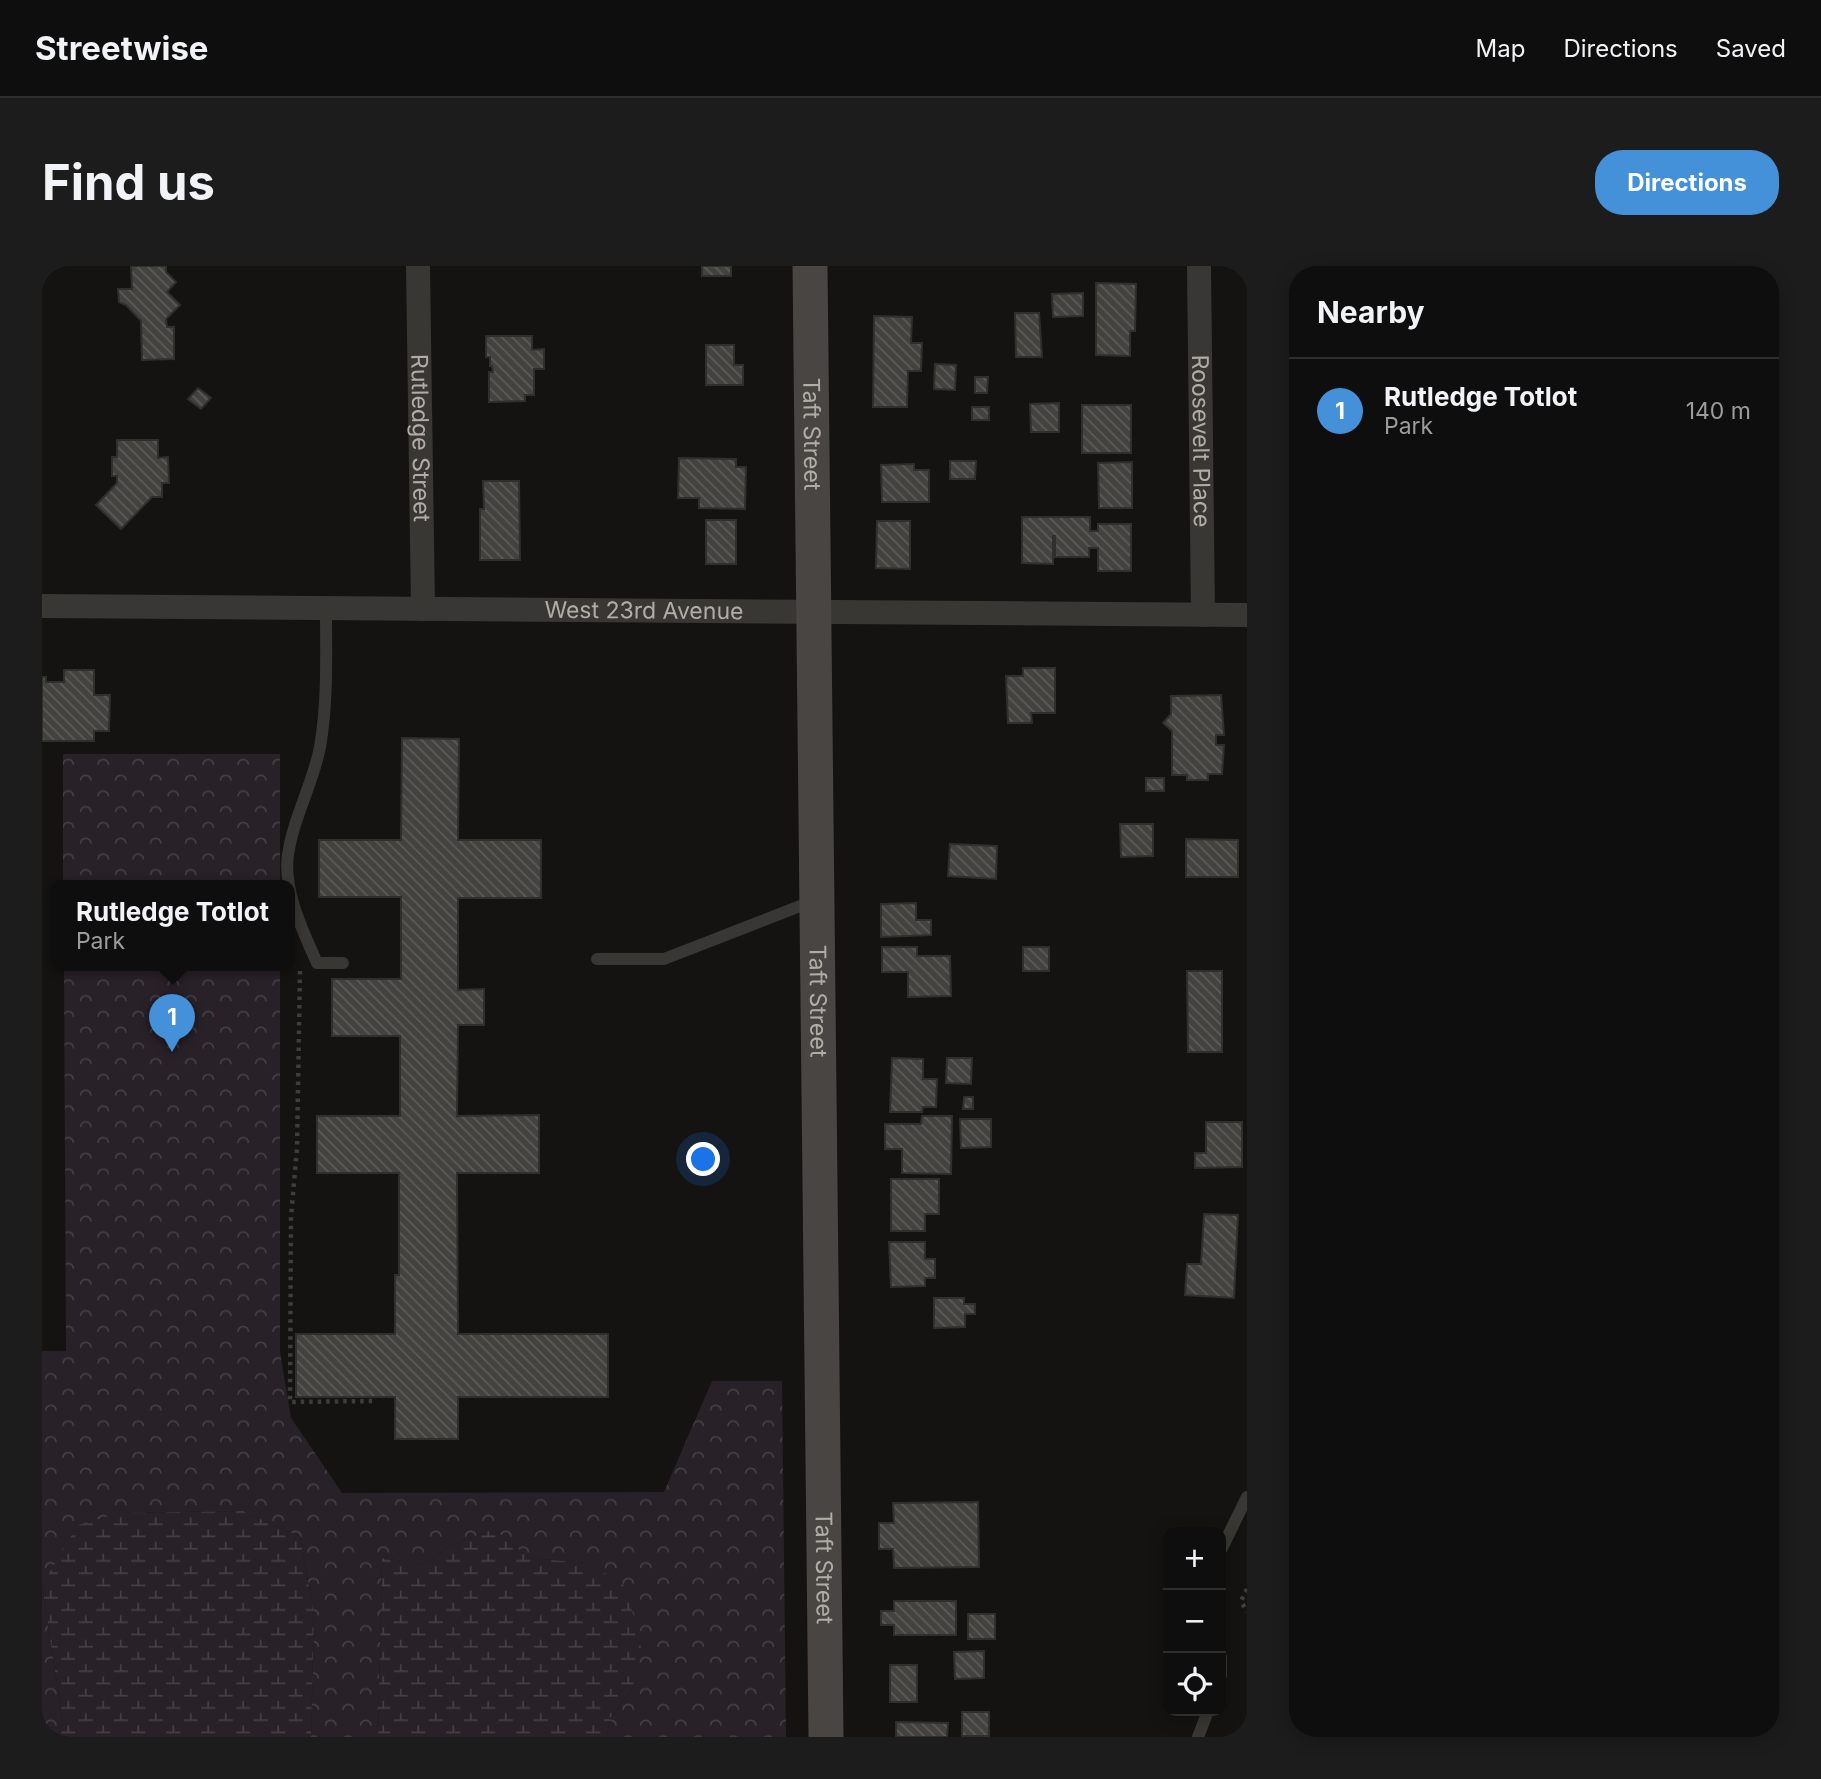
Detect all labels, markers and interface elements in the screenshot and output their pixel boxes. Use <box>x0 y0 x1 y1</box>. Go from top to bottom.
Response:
text: Streetwise <box>35 28 209 68</box>
text: Map <box>1476 34 1525 63</box>
text: Directions <box>1563 34 1678 63</box>
text: Saved <box>1716 34 1786 63</box>
button: Directions <box>1595 150 1779 215</box>
text: Find us <box>42 153 215 212</box>
text: Nearby <box>1317 294 1425 330</box>
street label: Rutledge Street <box>405 354 436 523</box>
street label: Roosevelt Place <box>1186 354 1216 528</box>
street label: Taft Street <box>797 377 826 491</box>
text: Rutledge Totlot <box>1384 381 1577 412</box>
text: 1 <box>1335 397 1345 425</box>
text: 140 m <box>1686 397 1751 425</box>
text: Park <box>1384 412 1433 440</box>
street label: West 23rd Avenue <box>544 596 744 625</box>
popup <box>50 880 295 971</box>
text: Rutledge Totlot <box>76 896 269 927</box>
text: Park <box>76 927 125 955</box>
street label: Taft Street <box>803 944 833 1058</box>
pin: 1 <box>149 994 195 1052</box>
your location <box>686 1142 720 1176</box>
street label: Taft Street <box>810 1511 839 1625</box>
map controls <box>1163 1527 1226 1716</box>
button: + <box>1163 1527 1226 1590</box>
button: − <box>1163 1590 1226 1653</box>
button: locate <box>1163 1653 1226 1716</box>

